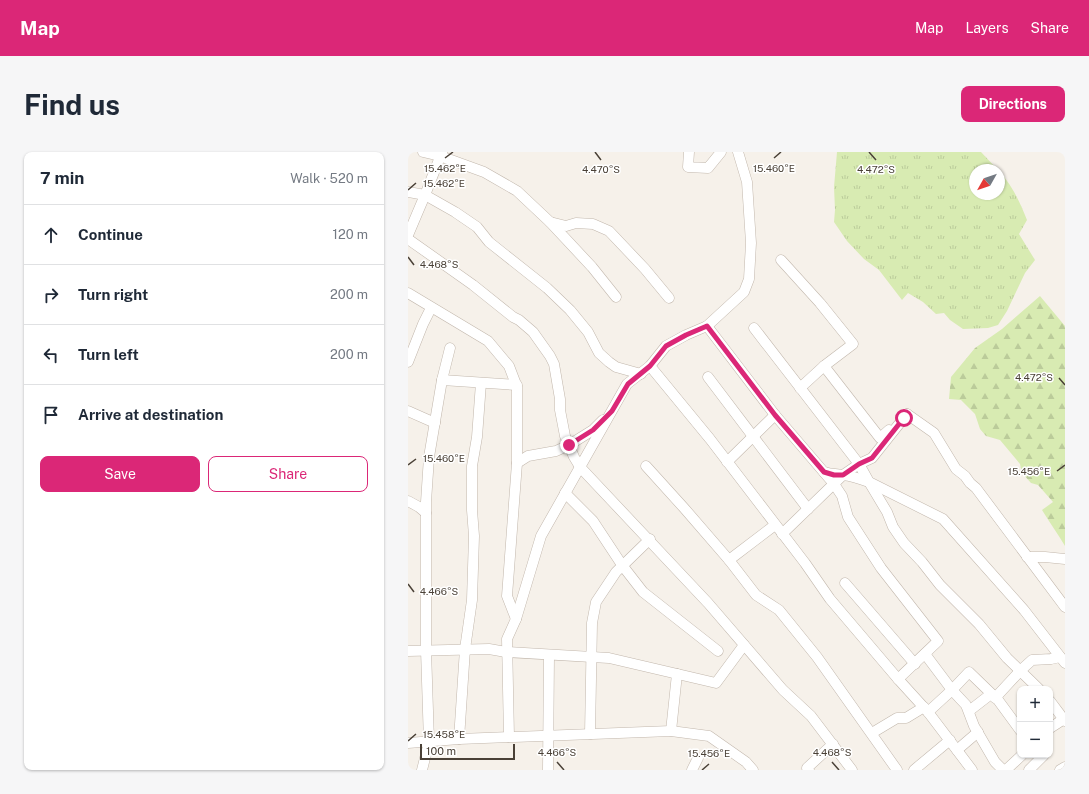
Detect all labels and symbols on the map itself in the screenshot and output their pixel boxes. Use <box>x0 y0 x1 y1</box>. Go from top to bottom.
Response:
text: 15.462°E <box>424 162 466 174</box>
text: 15.460°E <box>753 162 795 174</box>
text: 4.470°S <box>582 163 620 175</box>
text: 4.472°S <box>857 163 895 175</box>
north arrow <box>969 164 1005 200</box>
text: 15.462°E <box>423 177 465 189</box>
text: 4.468°S <box>420 258 459 270</box>
text: 4.472°S <box>1015 371 1053 383</box>
route start <box>895 409 913 427</box>
route end <box>560 436 578 454</box>
text: 15.460°E <box>423 452 465 464</box>
text: 15.456°E <box>1008 465 1050 477</box>
text: 4.466°S <box>420 585 459 597</box>
text: 15.458°E <box>423 728 465 740</box>
scale bar <box>420 742 515 761</box>
text: 4.466°S <box>538 746 577 758</box>
text: 4.468°S <box>813 746 852 758</box>
text: 15.456°E <box>688 747 730 759</box>

